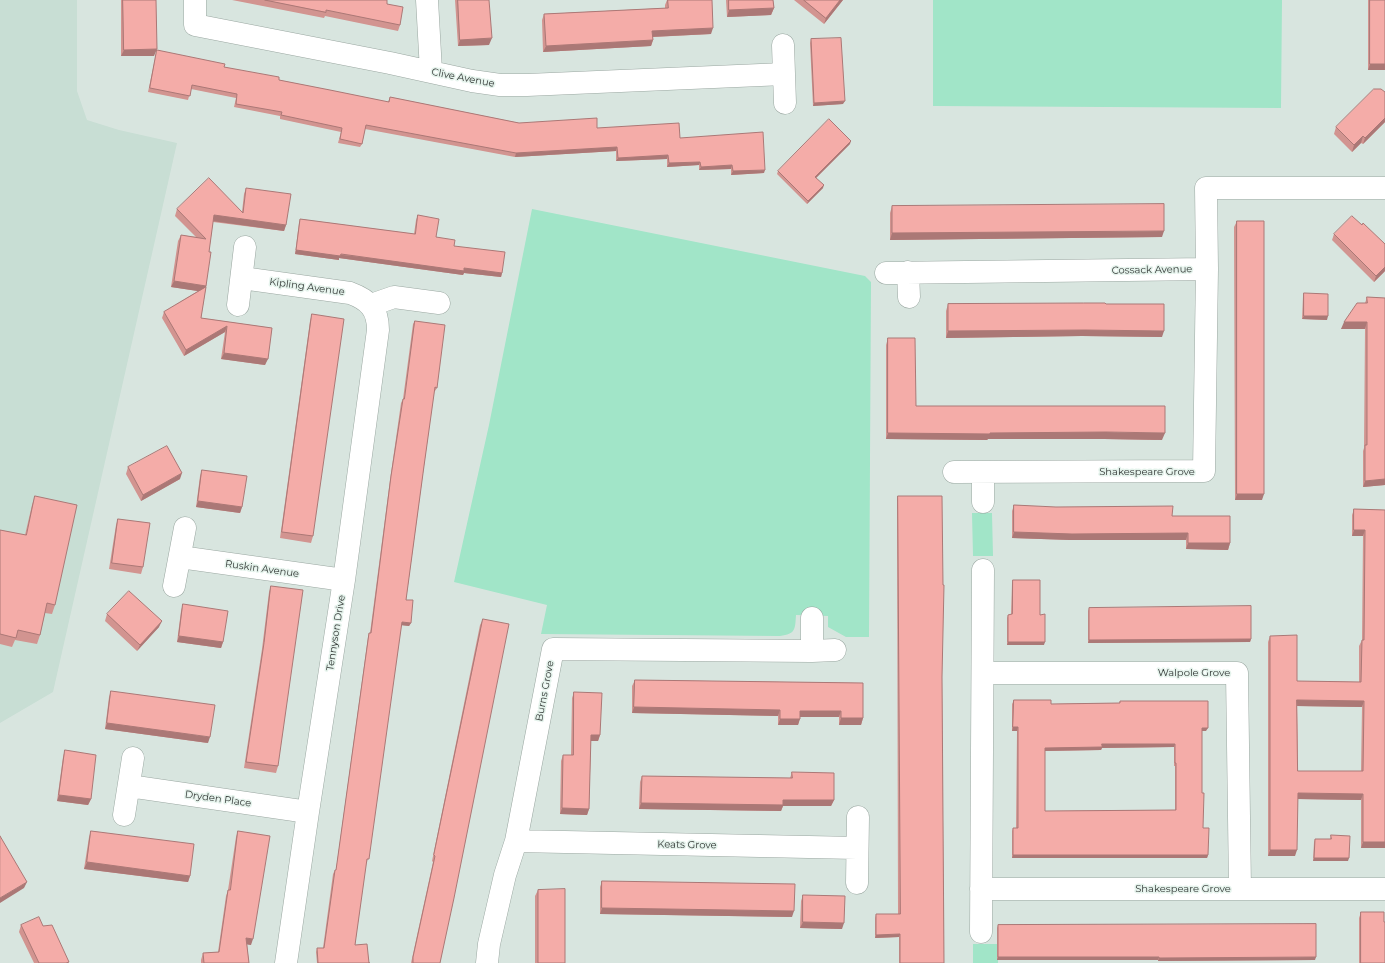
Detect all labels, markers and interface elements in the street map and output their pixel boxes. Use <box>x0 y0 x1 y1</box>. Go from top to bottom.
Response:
street label: Clive Avenue <box>430 66 496 90</box>
street label: Cossack Avenue <box>1112 263 1192 277</box>
street label: Kipling Avenue <box>269 276 345 298</box>
street label: Shakespeare Grove <box>1099 466 1195 478</box>
street label: Ruskin Avenue <box>224 558 300 580</box>
street label: Tennyson Drive <box>324 594 348 672</box>
street label: Burns Grove <box>533 660 557 722</box>
street label: Walpole Grove <box>1158 667 1230 679</box>
street label: Dryden Place <box>184 788 252 810</box>
street label: Keats Grove <box>657 838 717 852</box>
street label: Shakespeare Grove <box>1135 883 1231 895</box>

